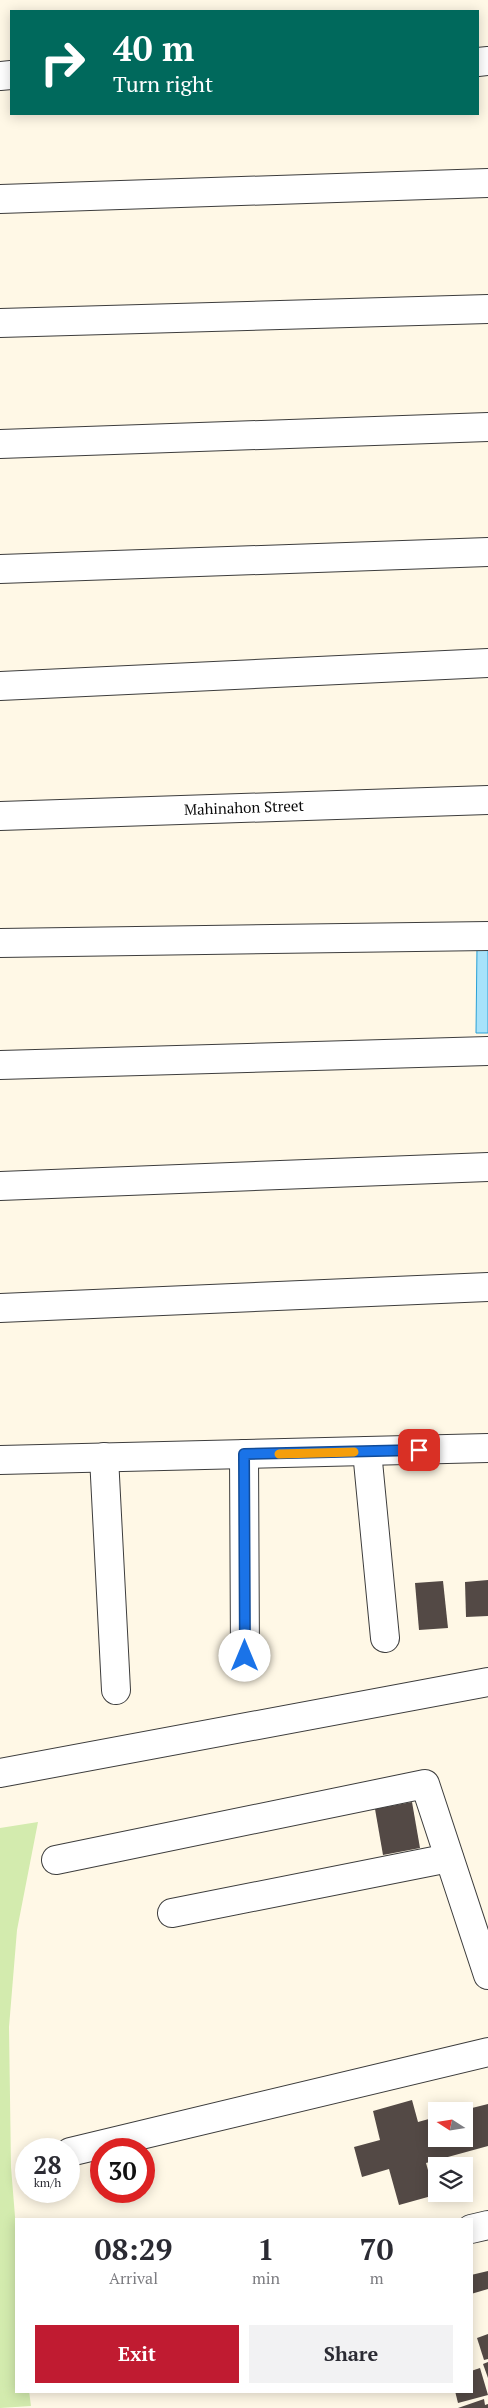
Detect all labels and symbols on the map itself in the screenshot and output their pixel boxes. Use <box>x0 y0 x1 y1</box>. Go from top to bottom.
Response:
street label: Mahinahon Street <box>184 795 305 819</box>
pin <box>398 1429 440 1471</box>
position arrow <box>218 1629 270 1681</box>
north arrow <box>428 2102 472 2148</box>
speed limit sign: 30 <box>90 2138 155 2203</box>

